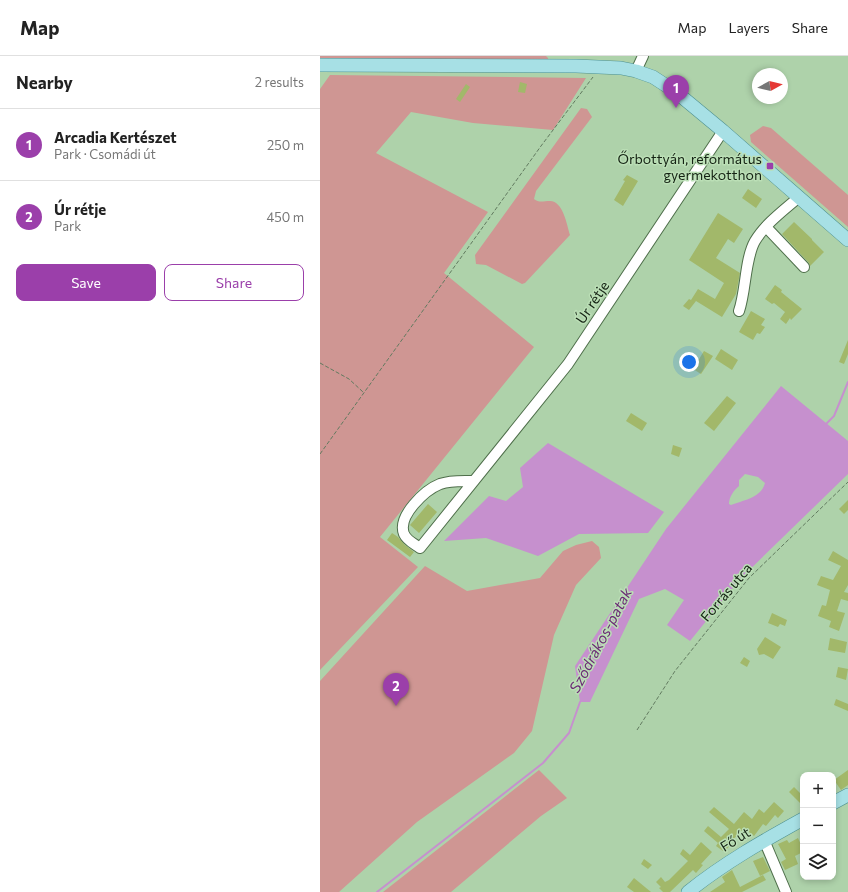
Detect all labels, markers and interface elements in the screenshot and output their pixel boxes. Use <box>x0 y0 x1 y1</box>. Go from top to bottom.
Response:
text: Map <box>20 16 59 39</box>
text: Map <box>678 19 706 36</box>
text: Layers <box>728 19 770 36</box>
text: Share <box>792 19 828 36</box>
north arrow <box>752 68 788 104</box>
text: Nearby <box>16 72 73 93</box>
text: 2 results <box>255 74 304 90</box>
pin: 1 <box>663 75 689 108</box>
text: Arcadia Kertészet <box>54 128 177 146</box>
text: 1 <box>26 137 32 153</box>
text: 250 m <box>267 137 304 153</box>
text: Park · Csomádi út <box>54 146 156 162</box>
place label: Őrbottyán, református gyermekotthon <box>617 150 762 183</box>
marker: Őrbottyán, református gyermekotthon <box>765 161 775 171</box>
text: Úr rétje <box>54 200 106 218</box>
text: 2 <box>25 209 33 225</box>
text: 450 m <box>266 209 304 225</box>
text: Park <box>54 218 81 234</box>
button: Save <box>16 264 156 301</box>
button: Share <box>164 264 304 301</box>
street label: Úr rétje <box>572 277 612 327</box>
your location <box>679 352 699 372</box>
street label: Forrás utca <box>697 559 755 625</box>
water label: Sződrákos-patak <box>565 584 636 695</box>
pin: 2 <box>383 673 409 706</box>
map controls <box>800 772 836 880</box>
button: + <box>800 772 836 808</box>
button: − <box>800 808 836 844</box>
street label: Fő út <box>717 823 753 855</box>
button: layers <box>800 844 836 880</box>

